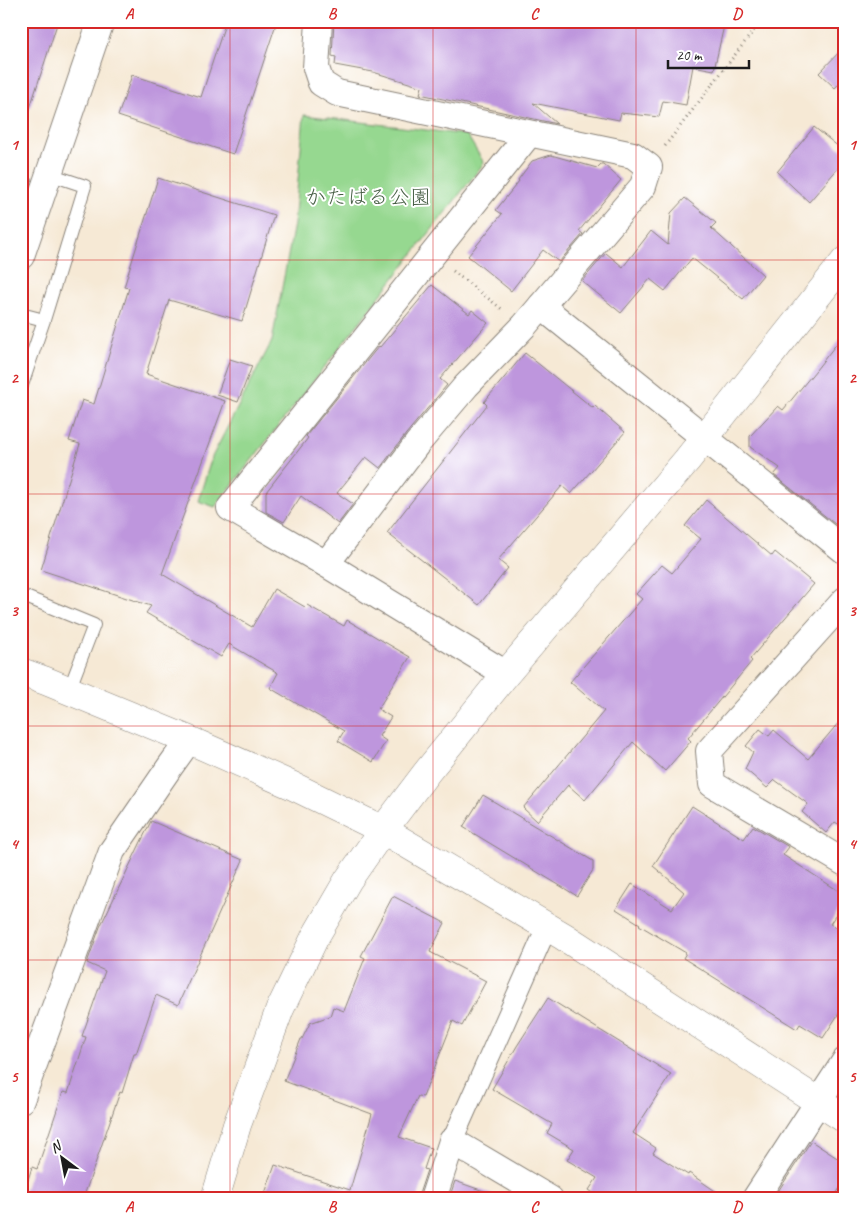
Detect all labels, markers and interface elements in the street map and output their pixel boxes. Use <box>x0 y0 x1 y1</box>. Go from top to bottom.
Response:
text: A <box>125 4 135 24</box>
text: B <box>328 4 338 24</box>
text: C <box>530 4 540 24</box>
text: D <box>732 4 743 24</box>
scale bar <box>668 38 750 70</box>
text: 20 m <box>676 46 703 65</box>
text: 1 <box>10 135 19 155</box>
text: 1 <box>848 135 857 155</box>
park label: かたばる公園 <box>305 184 431 210</box>
text: 2 <box>10 368 19 388</box>
text: 2 <box>848 368 857 388</box>
text: 3 <box>10 601 19 621</box>
text: 3 <box>848 601 857 621</box>
text: 4 <box>10 834 19 854</box>
text: 4 <box>848 834 857 854</box>
text: 5 <box>11 1067 20 1087</box>
text: 5 <box>849 1067 858 1087</box>
north arrow <box>38 1132 88 1182</box>
text: N <box>47 1137 66 1157</box>
text: A <box>125 1197 135 1217</box>
text: B <box>328 1197 338 1217</box>
text: C <box>530 1197 540 1217</box>
text: D <box>732 1197 743 1217</box>

